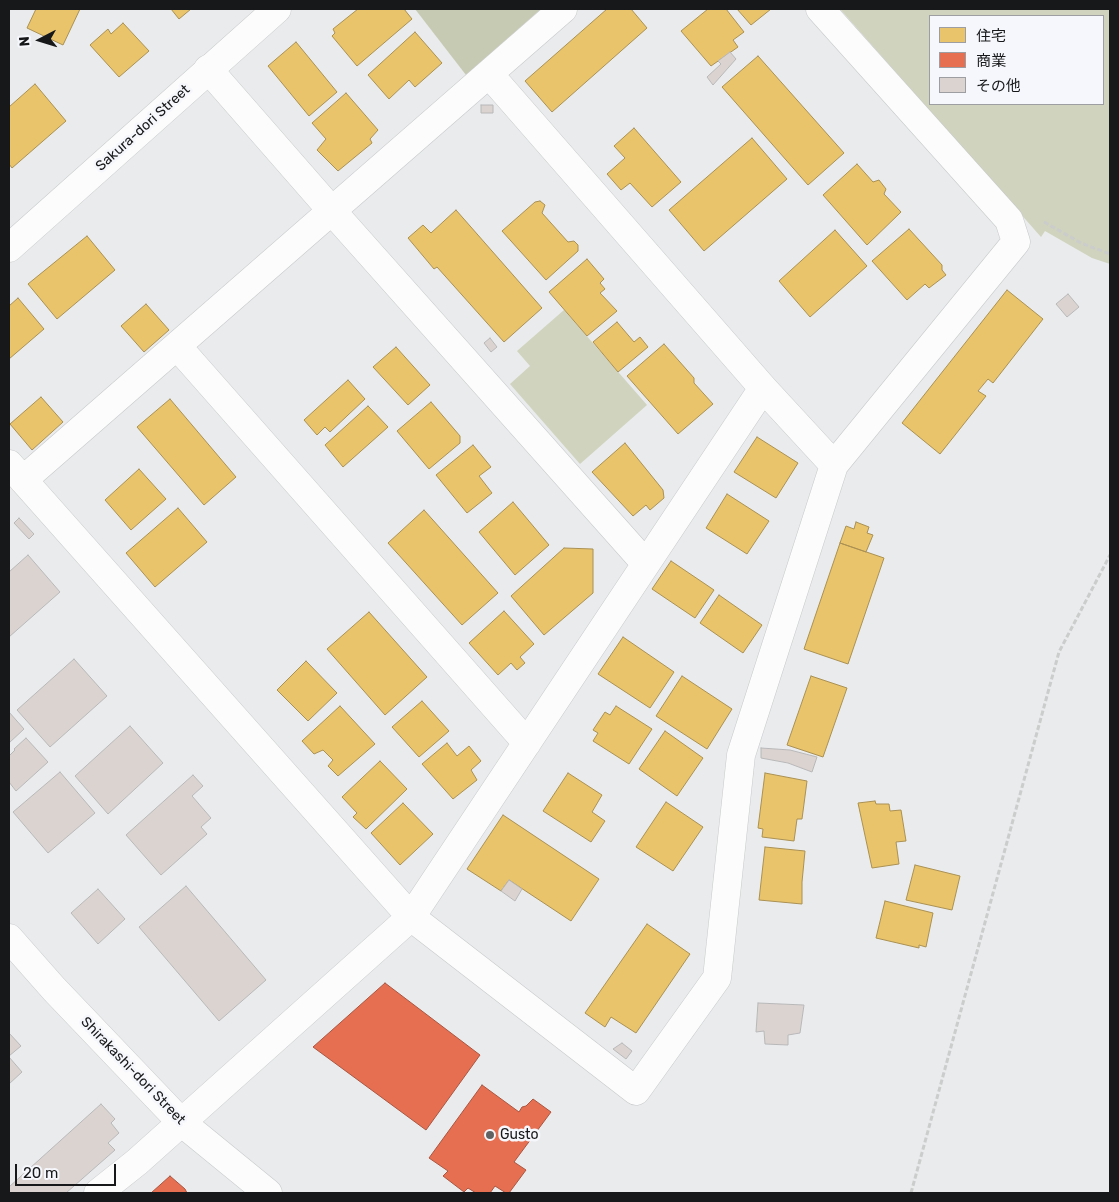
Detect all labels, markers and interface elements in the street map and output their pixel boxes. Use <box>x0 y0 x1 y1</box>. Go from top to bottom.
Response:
north arrow <box>15 15 65 65</box>
legend <box>929 15 1104 105</box>
text: 住宅 <box>976 27 1006 45</box>
text: N <box>16 36 33 47</box>
text: 商業 <box>976 52 1006 70</box>
text: その他 <box>976 77 1021 95</box>
street label: Sakura-dori Street <box>93 81 193 175</box>
street label: Shirakashi-dori Street <box>77 1014 189 1128</box>
place label: Gusto <box>500 1127 539 1143</box>
marker: Gusto <box>484 1129 496 1141</box>
scale bar <box>18 1154 119 1186</box>
text: 20 m <box>23 1164 58 1182</box>

